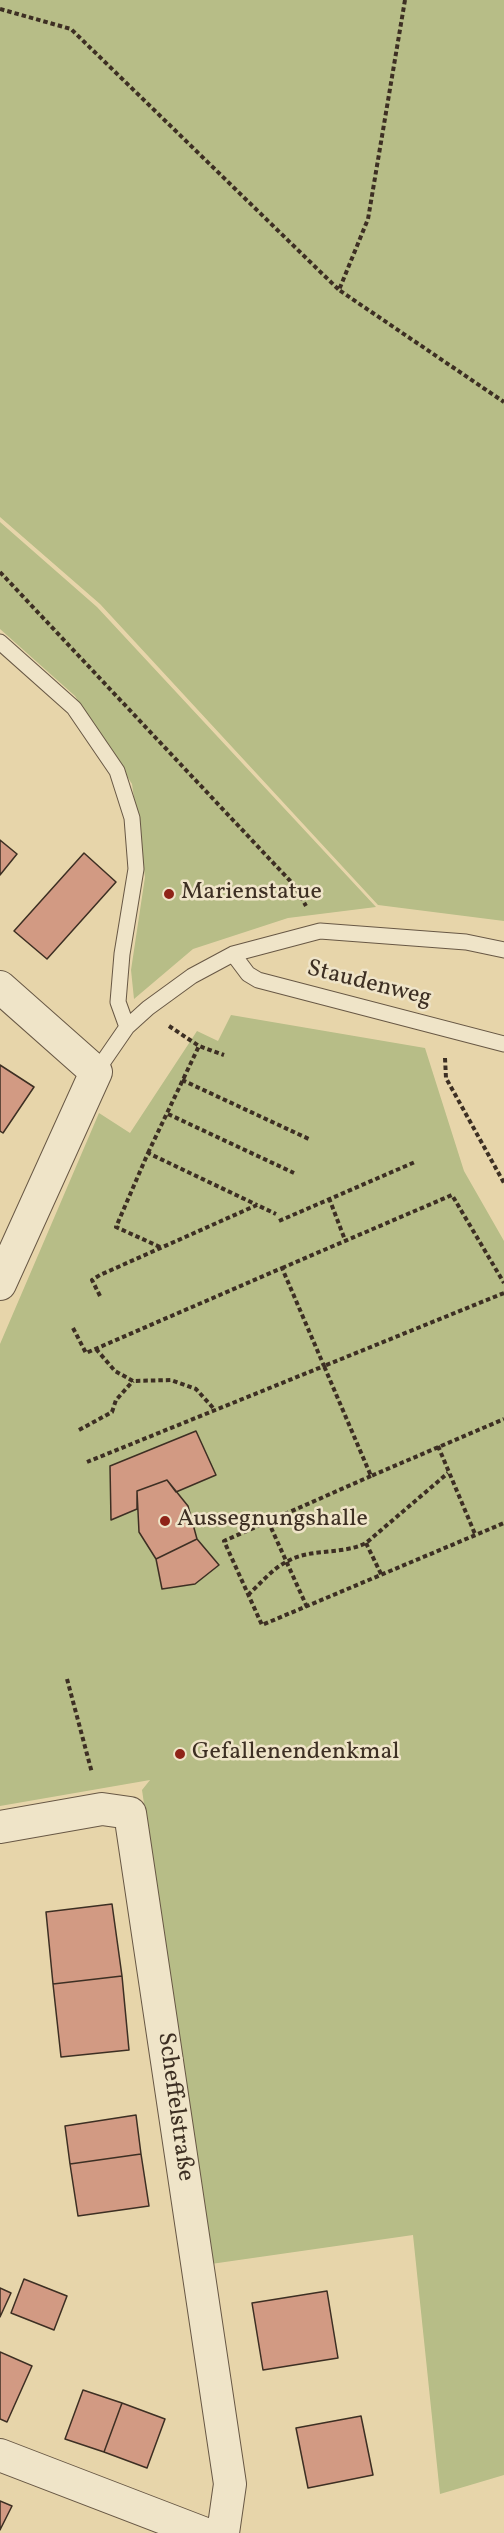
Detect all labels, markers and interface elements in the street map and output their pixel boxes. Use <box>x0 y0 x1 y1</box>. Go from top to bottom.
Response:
place label: Marienstatue <box>181 880 322 908</box>
marker: Marienstatue <box>162 887 176 901</box>
street label: Staudenweg <box>304 956 434 1014</box>
place label: Aussegnungshalle <box>177 1507 368 1535</box>
marker: Aussegnungshalle <box>158 1514 172 1528</box>
place label: Gefallenendenkmal <box>192 1740 400 1768</box>
marker: Gefallenendenkmal <box>173 1747 187 1761</box>
street label: Scheffelstraße <box>149 2031 199 2183</box>

